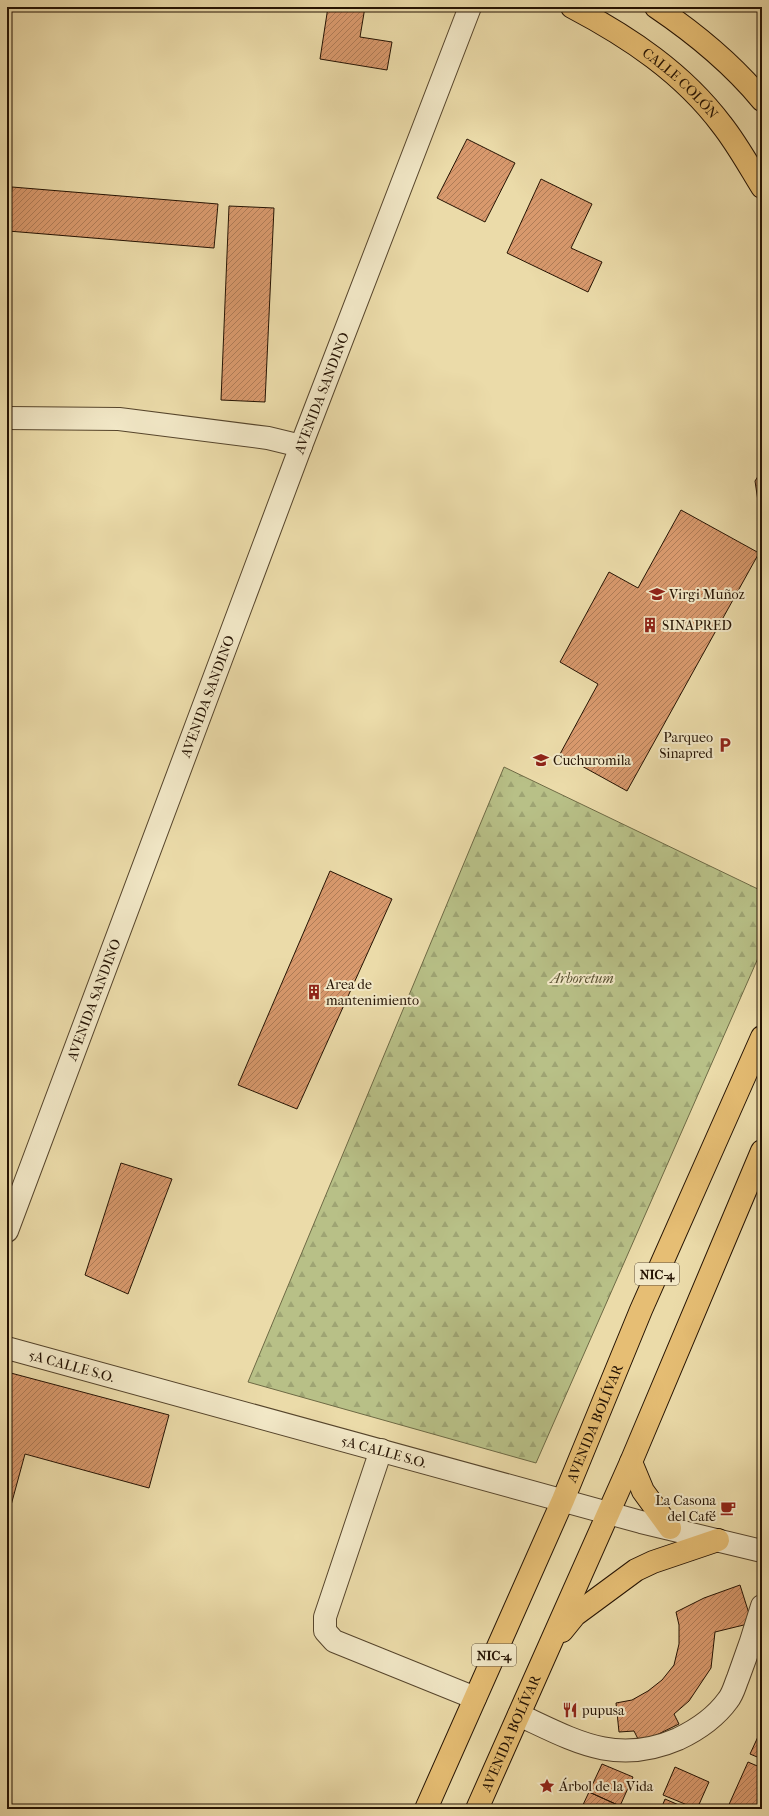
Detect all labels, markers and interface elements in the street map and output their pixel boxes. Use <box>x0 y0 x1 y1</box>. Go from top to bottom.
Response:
street label: CALLE COLÓN <box>639 44 722 122</box>
street label: AVENIDA SANDINO <box>290 330 353 457</box>
school or university icon: Virgi Muñoz <box>648 585 666 603</box>
place label: Virgi Muñoz <box>668 586 745 603</box>
building icon: SINAPRED <box>641 616 659 634</box>
place label: SINAPRED <box>662 617 732 634</box>
street label: AVENIDA SANDINO <box>177 633 238 761</box>
place label: Parqueo Sinapred <box>659 729 713 762</box>
parking icon: Parqueo Sinapred <box>716 736 734 754</box>
school or university icon: Cuchuromila <box>532 751 550 769</box>
place label: Cuchuromila <box>553 752 632 769</box>
street label: AVENIDA SANDINO <box>63 937 125 1064</box>
park label: Arboretum <box>548 970 614 987</box>
place label: Area de mantenimiento <box>325 976 419 1009</box>
building icon: Area de mantenimiento <box>305 983 323 1001</box>
road number: NIC-4 <box>635 1263 679 1285</box>
street label: 5A CALLE S.O. <box>27 1346 116 1386</box>
street label: AVENIDA BOLÍVAR <box>563 1361 627 1486</box>
street label: 5A CALLE S.O. <box>339 1432 429 1472</box>
place label: La Casona del Café <box>655 1492 717 1525</box>
cafe icon: La Casona del Café <box>719 1499 737 1517</box>
road number: NIC-4 <box>472 1644 516 1666</box>
street label: AVENIDA BOLÍVAR <box>477 1672 545 1795</box>
restaurant icon: pupusa <box>561 1701 579 1719</box>
place label: pupusa <box>581 1702 625 1719</box>
place icon: Árbol de la Vida <box>538 1777 556 1795</box>
place label: Árbol de la Vida <box>558 1777 654 1795</box>

